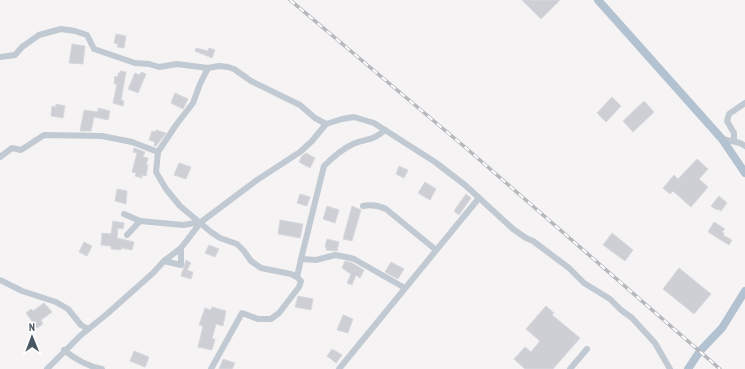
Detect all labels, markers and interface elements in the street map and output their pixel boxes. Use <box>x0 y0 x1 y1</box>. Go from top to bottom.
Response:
north arrow <box>12 317 52 357</box>
text: N <box>29 320 35 334</box>

